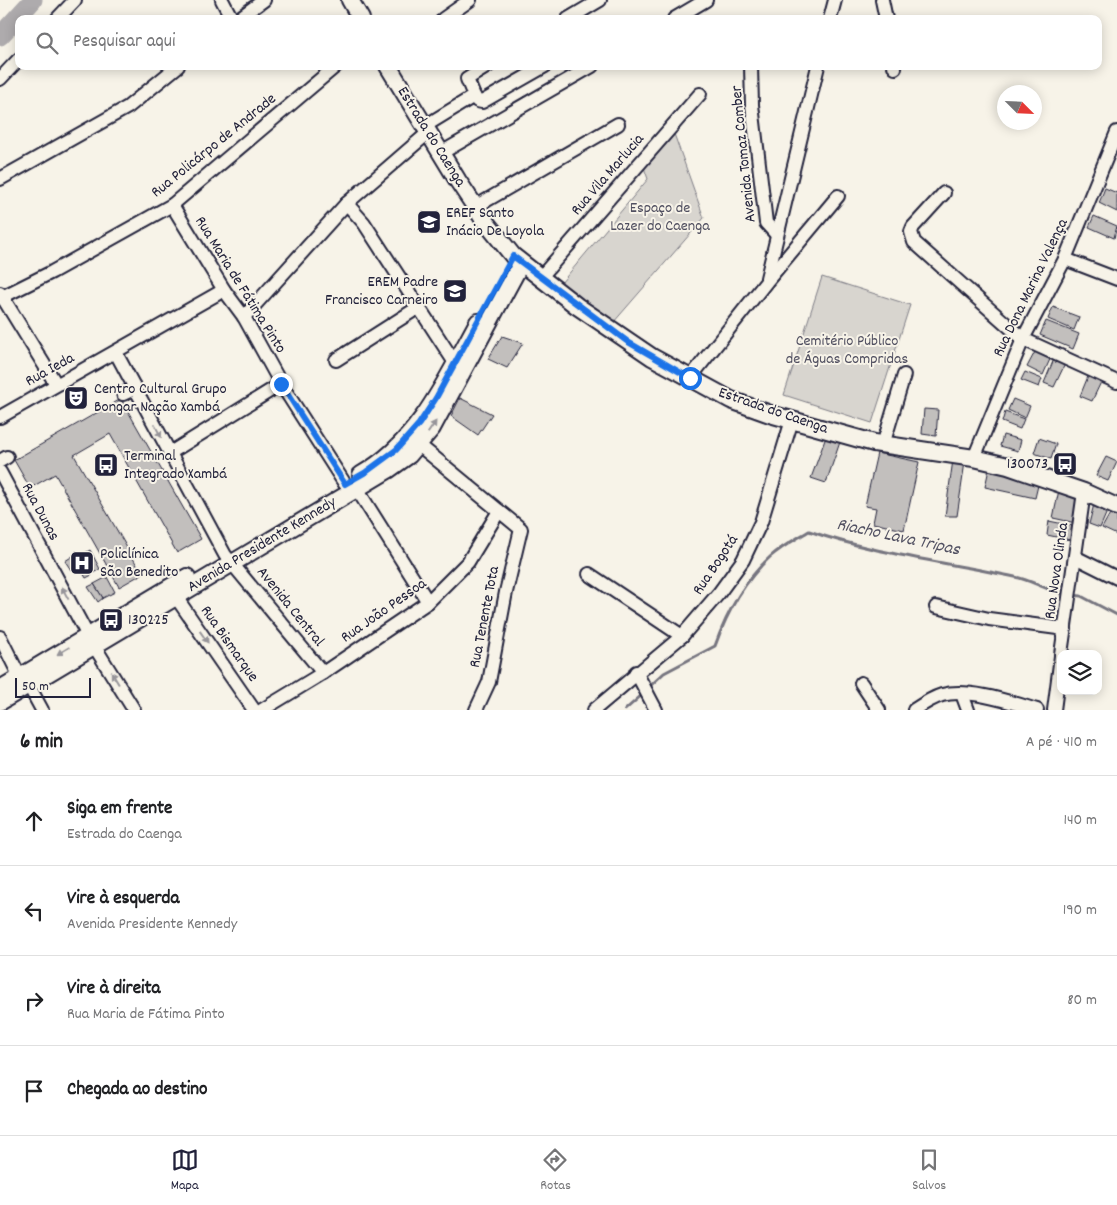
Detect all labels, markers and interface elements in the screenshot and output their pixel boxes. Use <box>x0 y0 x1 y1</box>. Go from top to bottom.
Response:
search box <box>15 15 1102 70</box>
icon: search <box>33 29 61 57</box>
text: Pesquisar aqui <box>73 29 175 56</box>
street label: Estrada do Caenga <box>391 82 471 192</box>
street label: Avenida Tomaz Comber <box>725 84 763 224</box>
north arrow <box>997 85 1042 130</box>
street label: Rua Policárpo de Andrade <box>146 88 282 204</box>
street label: Rua Vila Marlucia <box>566 129 650 221</box>
park label: Espaço de Lazer do Caenga <box>610 197 710 238</box>
place label: EREF Santo Inácio De Loyola <box>446 202 545 243</box>
school or university icon: EREF Santo Inácio De Loyola <box>416 209 442 235</box>
street label: Rua Maria de Fátima Pinto <box>188 212 292 358</box>
street label: Rua Dona Marina Valença <box>987 214 1075 361</box>
place label: EREM Padre Francisco Carneiro <box>325 271 438 312</box>
school or university icon: EREM Padre Francisco Carneiro <box>442 278 468 304</box>
park label: Cemitério Público de Águas Compridas <box>786 330 908 371</box>
street label: Rua Ieda <box>21 347 79 393</box>
route start <box>679 367 702 390</box>
route end <box>270 373 293 396</box>
place label: Centro Cultural Grupo Bongar Nação Xambá <box>94 378 227 419</box>
street label: Estrada do Caenga <box>715 381 831 441</box>
theatre icon: Centro Cultural Grupo Bongar Nação Xambá <box>63 385 89 411</box>
one-way arrow <box>427 421 437 434</box>
one-way arrow <box>154 424 162 438</box>
place label: Terminal Integrado Xambá <box>124 445 227 486</box>
bus stop icon: 130073 <box>1052 451 1078 477</box>
bus stop icon: Terminal Integrado Xambá <box>93 452 119 478</box>
place label: 130073 <box>1007 453 1048 476</box>
street label: Rua Dunas <box>15 479 65 545</box>
street label: Avenida Presidente Kennedy <box>183 491 341 599</box>
water label: Riacho Lava Tripas <box>834 513 962 563</box>
street label: Rua Nova Olinda <box>1039 521 1075 621</box>
street label: Rua Bogotá <box>687 530 745 600</box>
place label: Policlínica São Benedito <box>100 543 178 584</box>
hospital icon: Policlínica São Benedito <box>69 550 95 576</box>
street label: Avenida Central <box>251 562 330 652</box>
street label: Rua Tenente Tota <box>464 564 506 670</box>
street label: Rua João Pessoa <box>336 573 432 649</box>
one-way arrow <box>61 585 69 600</box>
street label: Rua Bismarque <box>194 601 264 687</box>
bus stop icon: 130225 <box>98 607 124 633</box>
place label: 130225 <box>128 609 169 632</box>
one-way arrow <box>199 630 209 644</box>
one-way arrow <box>56 647 69 656</box>
map controls <box>1057 650 1102 695</box>
button: layers <box>1057 650 1102 695</box>
one-way arrow <box>110 672 119 685</box>
scale bar <box>15 675 91 698</box>
text: 50 m <box>22 677 49 697</box>
text: 6 min <box>20 728 63 758</box>
text: A pé · 410 m <box>1026 731 1097 754</box>
text: Siga em frente <box>67 796 172 823</box>
icon: ahead <box>20 807 48 835</box>
text: 140 m <box>1063 809 1097 832</box>
text: Estrada do Caenga <box>67 823 182 846</box>
text: Vire à esquerda <box>67 886 179 913</box>
icon: left <box>20 897 48 925</box>
text: 190 m <box>1063 899 1097 922</box>
text: Avenida Presidente Kennedy <box>67 913 237 936</box>
text: Vire à direita <box>67 976 160 1003</box>
icon: right <box>20 987 48 1015</box>
text: 80 m <box>1067 989 1097 1012</box>
text: Rua Maria de Fátima Pinto <box>67 1003 225 1026</box>
icon: arrive <box>20 1077 48 1105</box>
text: Chegada ao destino <box>67 1077 208 1104</box>
tab: Mapa <box>171 1146 199 1196</box>
tab: Rotas <box>540 1146 571 1196</box>
tab: Salvos <box>912 1146 946 1196</box>

